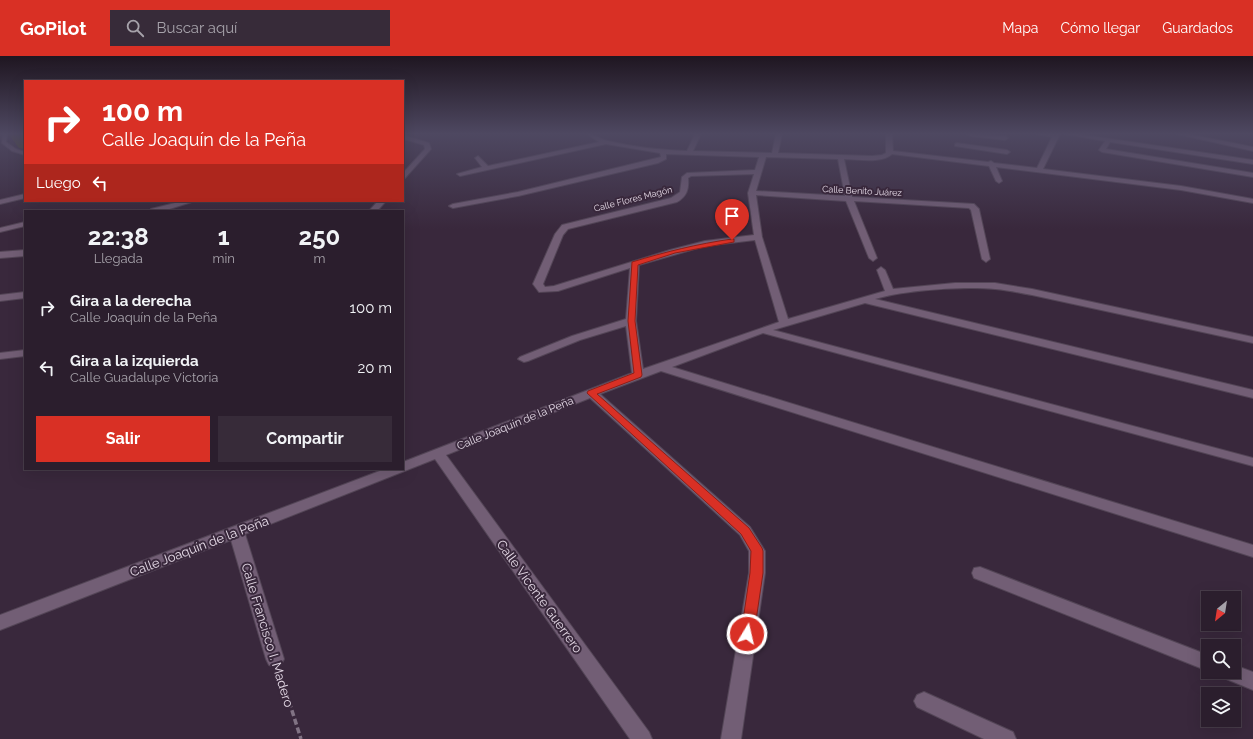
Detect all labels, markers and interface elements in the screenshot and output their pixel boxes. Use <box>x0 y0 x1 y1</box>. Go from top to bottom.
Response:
search box <box>110 10 390 46</box>
text: GoPilot <box>20 17 86 39</box>
icon: search <box>124 17 146 39</box>
text: Buscar aquí <box>156 19 237 37</box>
text: Mapa <box>1002 20 1038 36</box>
text: Cómo llegar <box>1060 20 1140 36</box>
text: Guardados <box>1162 20 1233 36</box>
text: 100 m <box>102 95 183 128</box>
icon: right <box>36 96 88 148</box>
text: Calle Joaquín de la Peña <box>102 129 306 150</box>
icon: left <box>89 172 111 194</box>
text: Luego <box>36 174 81 192</box>
street label: Calle Flores Magón <box>593 184 673 214</box>
street label: Calle Benito Juárez <box>822 184 903 198</box>
pin <box>715 199 749 240</box>
icon: arrive <box>721 205 743 227</box>
text: 22:38 <box>88 222 149 251</box>
text: 1 <box>218 222 230 251</box>
text: 250 <box>299 222 340 251</box>
text: Llegada <box>94 251 143 266</box>
text: min <box>212 251 235 266</box>
text: m <box>313 251 325 266</box>
text: Gira a la derecha <box>70 292 191 310</box>
icon: right <box>36 297 58 319</box>
text: 100 m <box>350 299 392 317</box>
text: Calle Joaquín de la Peña <box>70 310 217 325</box>
text: Gira a la izquierda <box>70 352 199 370</box>
icon: left <box>36 357 58 379</box>
text: 20 m <box>357 359 392 377</box>
text: Calle Guadalupe Victoria <box>70 370 218 385</box>
street label: Calle Joaquín de la Peña <box>455 394 575 453</box>
button: Salir <box>36 416 210 462</box>
button: Compartir <box>218 416 392 462</box>
street label: Calle Joaquín de la Peña <box>128 513 271 580</box>
street label: Calle Vicente Guerrero <box>494 537 586 656</box>
street label: Calle Francisco I. Madero <box>238 561 297 709</box>
north arrow <box>1201 591 1241 631</box>
map controls <box>1201 591 1241 727</box>
position arrow <box>726 613 768 655</box>
button: search <box>1201 639 1241 679</box>
button: layers <box>1201 687 1241 727</box>

